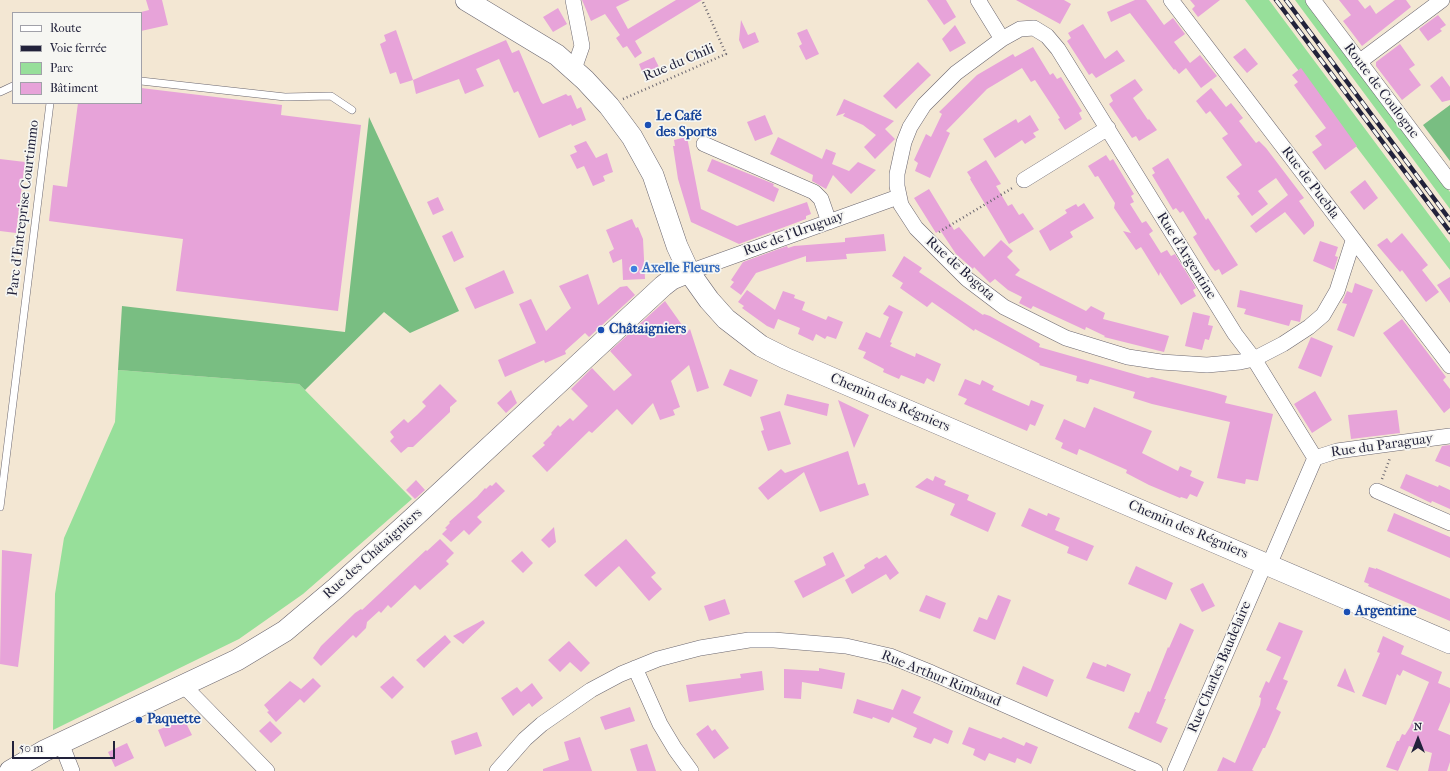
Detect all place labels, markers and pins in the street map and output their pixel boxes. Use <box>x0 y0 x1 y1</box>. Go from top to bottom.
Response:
place label: Le Café des Sports <box>656 109 717 142</box>
marker: Le Café des Sports <box>643 120 653 130</box>
place label: Axelle Fleurs <box>642 261 720 277</box>
marker: Axelle Fleurs <box>629 264 639 274</box>
place label: Châtaigniers <box>609 322 686 338</box>
marker: Châtaigniers <box>596 325 606 335</box>
place label: Argentine <box>1355 604 1417 620</box>
marker: Argentine <box>1342 607 1352 617</box>
place label: Paquette <box>147 712 201 728</box>
marker: Paquette <box>134 715 144 725</box>

